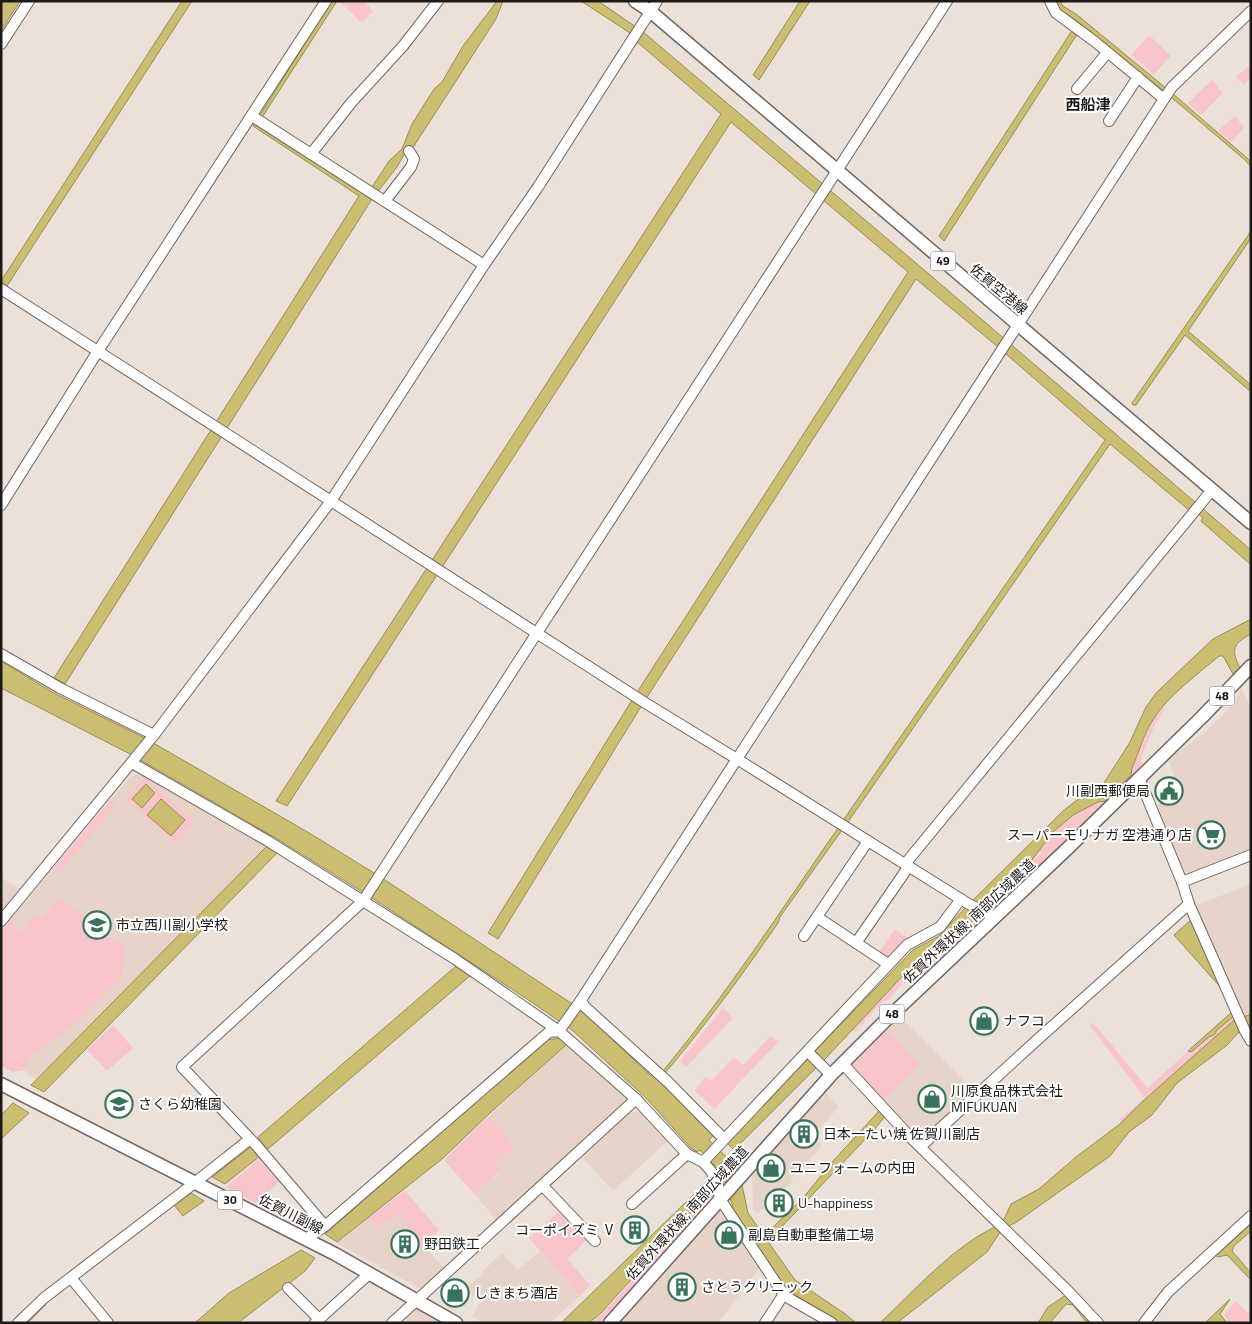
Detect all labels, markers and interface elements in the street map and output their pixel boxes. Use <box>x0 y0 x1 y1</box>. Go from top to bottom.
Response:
district label: 西船津 <box>1065 93 1111 116</box>
road number: 49 <box>930 252 956 270</box>
street label: 佐賀空港線 <box>966 258 1033 319</box>
road number: 48 <box>1210 686 1234 706</box>
public building icon: 川副西郵便局 <box>1154 776 1184 806</box>
place label: 川副西郵便局 <box>1066 780 1150 801</box>
supermarket icon: スーパーモリナガ 空港通り店 <box>1196 820 1226 850</box>
place label: スーパーモリナガ 空港通り店 <box>1007 824 1192 845</box>
street label: 佐賀外環状線; 南部広域農道 <box>898 853 1040 988</box>
school or university icon: 市立西川副小学校 <box>82 910 112 940</box>
place label: 市立西川副小学校 <box>116 914 228 935</box>
road number: 48 <box>880 1004 904 1024</box>
shop icon: ナフコ <box>969 1006 999 1036</box>
place label: ナフコ <box>1003 1010 1045 1031</box>
place label: 川原食品株式会社 MIFUKUAN <box>951 1080 1063 1117</box>
shop icon: 川原食品株式会社 MIFUKUAN <box>917 1084 947 1114</box>
school or university icon: さくら幼稚園 <box>104 1089 134 1119</box>
place label: さくら幼稚園 <box>138 1093 222 1114</box>
building icon: 日本一たい焼 佐賀川副店 <box>789 1119 819 1149</box>
place label: 日本一たい焼 佐賀川副店 <box>823 1123 980 1144</box>
street label: 佐賀外環状線; 南部広域農道 <box>620 1141 753 1285</box>
shop icon: ユニフォームの内田 <box>756 1153 786 1183</box>
place label: ユニフォームの内田 <box>790 1157 916 1178</box>
street label: 佐賀川副線 <box>255 1188 327 1239</box>
building icon: U-happiness <box>764 1188 794 1218</box>
road number: 30 <box>218 1190 242 1210</box>
place label: U-happiness <box>798 1192 873 1213</box>
building icon: コーポイズミ Ⅴ <box>620 1215 650 1245</box>
place label: コーポイズミ Ⅴ <box>515 1219 616 1240</box>
shop icon: 副島自動車整備工場 <box>714 1220 744 1250</box>
place label: 副島自動車整備工場 <box>748 1224 874 1245</box>
building icon: 野田鉄工 <box>390 1229 420 1259</box>
place label: 野田鉄工 <box>424 1233 480 1254</box>
building icon: さとうクリニック <box>667 1272 697 1302</box>
place label: さとうクリニック <box>701 1276 813 1297</box>
shop icon: しきまち酒店 <box>440 1278 470 1308</box>
place label: しきまち酒店 <box>474 1282 558 1303</box>

